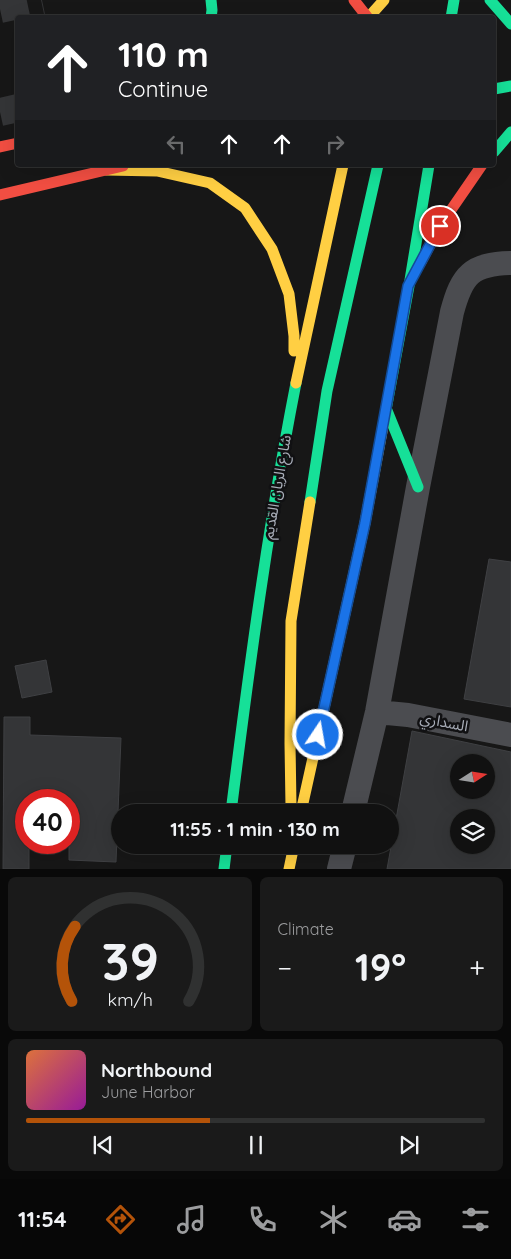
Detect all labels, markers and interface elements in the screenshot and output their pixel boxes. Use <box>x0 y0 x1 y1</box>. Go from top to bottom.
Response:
text: 110 m <box>118 32 209 76</box>
icon: ahead <box>35 35 100 100</box>
text: Continue <box>118 75 208 103</box>
icon: left <box>162 130 190 158</box>
icon: ahead <box>215 130 243 158</box>
icon: ahead <box>268 130 296 158</box>
icon: right <box>321 130 349 158</box>
pin <box>419 205 461 247</box>
icon: arrive <box>426 212 454 240</box>
street label: شارع الريان القديم <box>258 433 298 541</box>
position arrow <box>291 708 343 760</box>
street label: السداري <box>418 708 470 738</box>
north arrow <box>450 754 495 799</box>
map controls <box>450 754 495 854</box>
speed limit sign: 40 <box>15 789 80 854</box>
button: layers <box>450 809 495 854</box>
text: 11:55 · 1 min · 130 m <box>170 817 340 841</box>
text: Climate <box>278 919 334 939</box>
text: 39 <box>101 928 158 993</box>
text: 19° <box>355 943 406 991</box>
text: − <box>278 950 292 985</box>
text: + <box>469 950 485 985</box>
text: km/h <box>107 988 152 1010</box>
text: Northbound <box>101 1058 212 1082</box>
text: June Harbor <box>101 1082 195 1102</box>
icon: previous <box>89 1131 117 1159</box>
icon: pause <box>242 1131 270 1159</box>
icon: next <box>395 1131 423 1159</box>
icon: directions <box>103 1202 138 1237</box>
icon: music <box>174 1202 209 1237</box>
icon: phone <box>245 1202 280 1237</box>
icon: climate <box>316 1202 351 1237</box>
icon: car <box>387 1202 422 1237</box>
icon: filters <box>458 1202 493 1237</box>
text: 11:54 <box>18 1205 67 1233</box>

